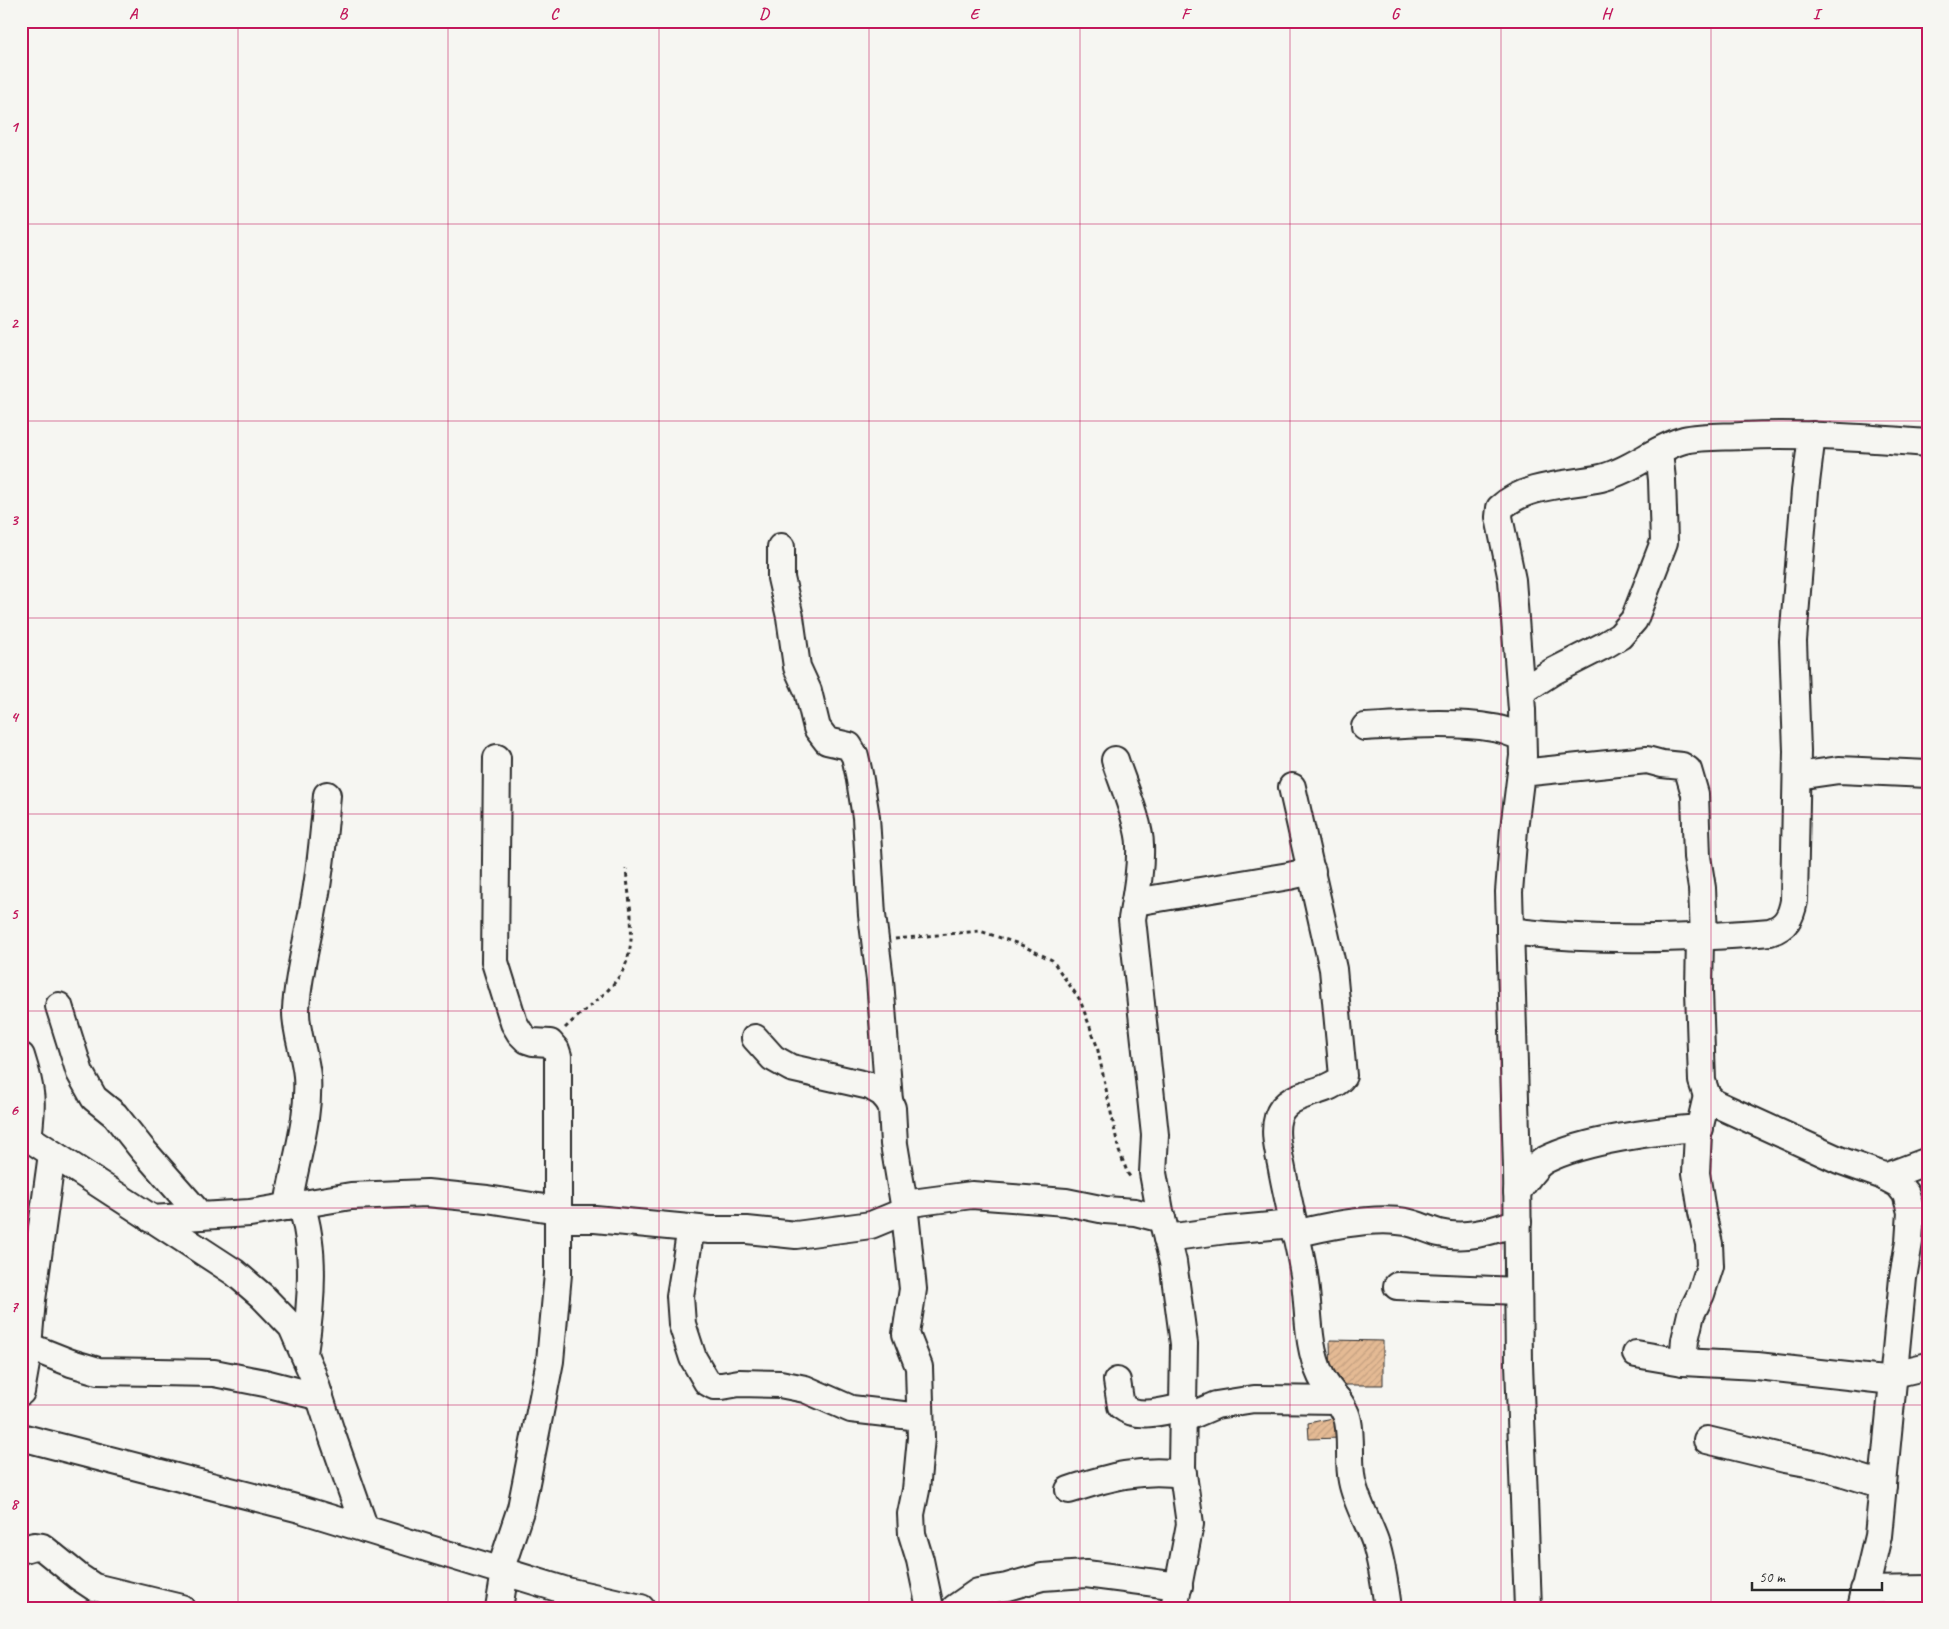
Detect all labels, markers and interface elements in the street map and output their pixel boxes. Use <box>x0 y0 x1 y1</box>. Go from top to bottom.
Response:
text: A <box>129 4 139 24</box>
text: B <box>339 4 349 24</box>
text: C <box>550 4 560 24</box>
text: D <box>759 4 770 24</box>
text: E <box>970 4 981 24</box>
text: F <box>1181 4 1192 24</box>
text: G <box>1391 4 1401 24</box>
text: H <box>1601 4 1613 24</box>
text: I <box>1813 4 1823 24</box>
text: 1 <box>10 117 19 137</box>
text: 2 <box>10 313 19 333</box>
text: 3 <box>10 510 19 530</box>
text: 4 <box>10 707 19 727</box>
text: 5 <box>11 904 20 924</box>
text: 6 <box>10 1100 19 1120</box>
text: 7 <box>10 1297 19 1317</box>
text: 8 <box>10 1494 19 1514</box>
scale bar <box>1752 1559 1882 1591</box>
text: 50 m <box>1759 1568 1786 1587</box>

